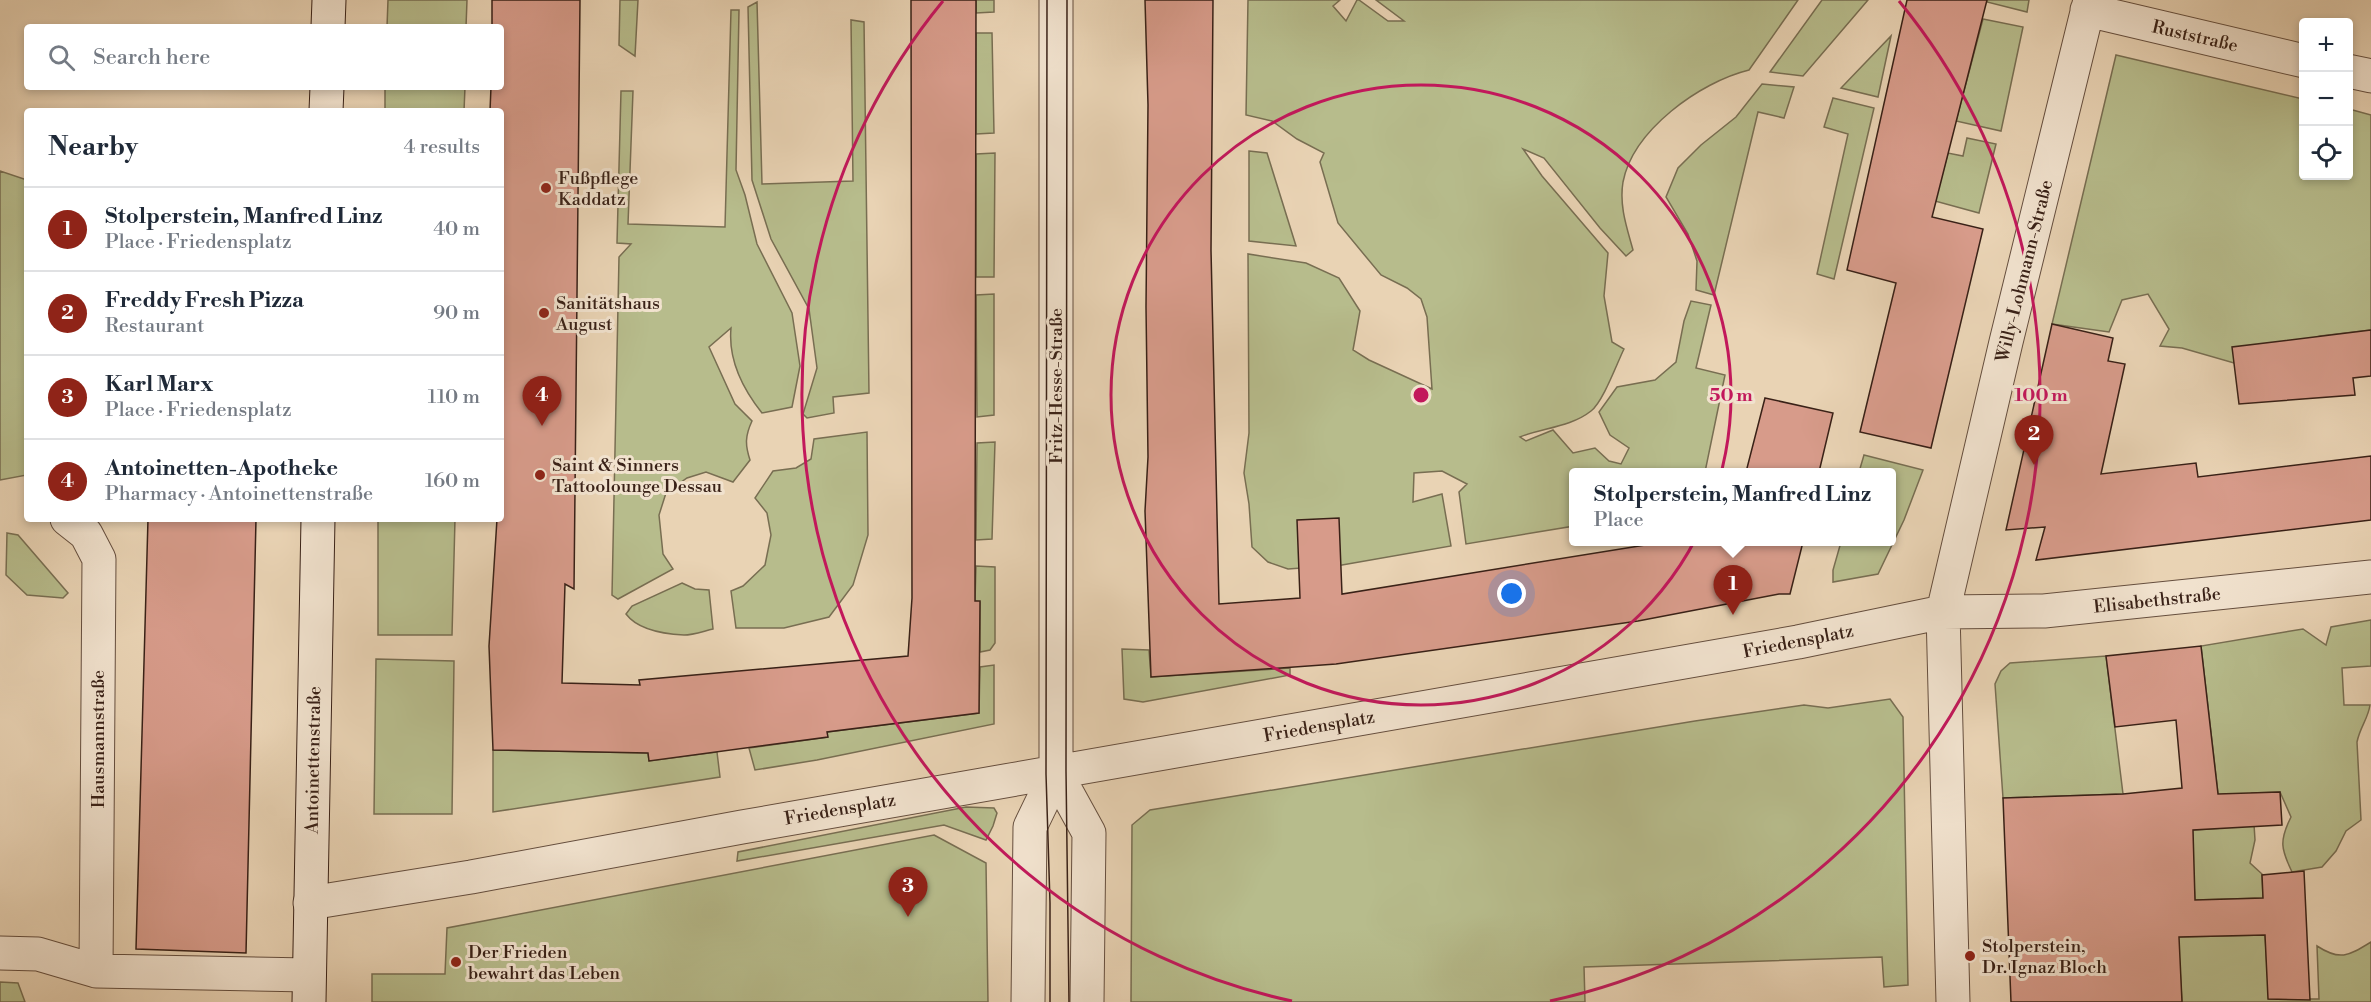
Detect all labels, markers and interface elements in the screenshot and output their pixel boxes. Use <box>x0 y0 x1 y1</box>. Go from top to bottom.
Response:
street label: Ruststraße <box>2150 15 2240 58</box>
map controls <box>2299 18 2353 180</box>
button: + <box>2299 18 2353 72</box>
search box <box>24 24 504 90</box>
icon: search <box>45 41 78 74</box>
text: Search here <box>93 44 210 71</box>
button: − <box>2299 72 2353 126</box>
button: locate <box>2299 126 2353 180</box>
text: Nearby <box>48 131 138 163</box>
text: 4 results <box>403 135 480 160</box>
place label: Fußpflege Kaddatz <box>558 167 638 211</box>
street label: Willy-Lohmann-Straße <box>1990 177 2058 366</box>
marker: Fußpflege Kaddatz <box>539 181 553 195</box>
text: Stolperstein, Manfred Linz <box>105 203 383 230</box>
text: 1 <box>63 217 72 242</box>
text: 40 m <box>433 217 480 242</box>
text: Place · Friedensplatz <box>105 230 292 255</box>
text: Freddy Fresh Pizza <box>105 287 304 314</box>
place label: Sanitätshaus August <box>555 292 660 336</box>
text: 2 <box>61 301 74 326</box>
text: 90 m <box>433 301 480 326</box>
marker: Sanitätshaus August <box>537 306 551 320</box>
street label: Fritz-Hesse-Straße <box>1045 308 1068 464</box>
text: Restaurant <box>105 314 204 339</box>
text: Karl Marx <box>105 371 213 398</box>
pin: 4 <box>522 376 562 426</box>
text: 50 m <box>1709 384 1753 407</box>
text: 100 m <box>2014 384 2068 407</box>
text: 3 <box>61 385 74 410</box>
text: 110 m <box>428 385 480 410</box>
centre of rings <box>1411 385 1431 405</box>
text: Place · Friedensplatz <box>105 398 292 423</box>
pin: 2 <box>2014 416 2054 465</box>
place label: Saint & Sinners Tattoolounge Dessau <box>552 454 723 498</box>
text: Antoinetten-Apotheke <box>105 455 338 482</box>
marker: Saint & Sinners Tattoolounge Dessau <box>533 468 547 482</box>
popup <box>1569 468 1896 546</box>
text: 4 <box>61 469 74 494</box>
text: 160 m <box>425 469 480 494</box>
text: Stolperstein, Manfred Linz <box>1594 481 1871 508</box>
text: Pharmacy · Antoinettenstraße <box>105 482 373 507</box>
text: Place <box>1594 508 1644 533</box>
pin: 1 <box>1714 566 1752 615</box>
your location <box>1497 579 1526 608</box>
street label: Elisabethstraße <box>2092 582 2222 619</box>
street label: Friedensplatz <box>1741 619 1856 664</box>
street label: Hausmannstraße <box>87 670 110 808</box>
street label: Antoinettenstraße <box>301 686 326 835</box>
street label: Friedensplatz <box>1262 705 1377 748</box>
street label: Friedensplatz <box>783 788 898 831</box>
pin: 3 <box>888 868 928 917</box>
place label: Stolperstein, Dr. Ignaz Bloch <box>1982 935 2107 979</box>
place label: Der Frieden bewahrt das Leben <box>468 941 620 985</box>
marker: Stolperstein, Dr. Ignaz Bloch <box>1963 949 1977 963</box>
marker: Der Frieden bewahrt das Leben <box>449 955 463 969</box>

